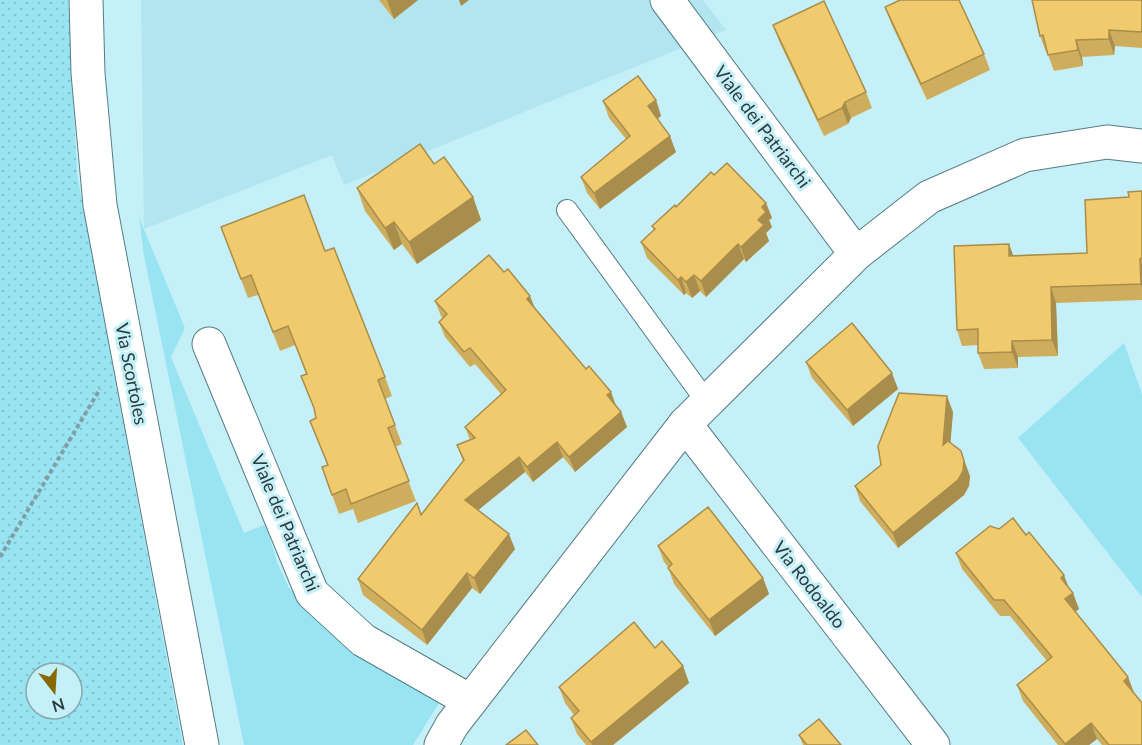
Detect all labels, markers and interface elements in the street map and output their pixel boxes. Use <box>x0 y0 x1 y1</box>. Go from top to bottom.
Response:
street label: Viale dei Patriarchi <box>710 61 816 192</box>
street label: Via Scortoles <box>111 321 153 427</box>
street label: Viale dei Patriarchi <box>247 451 325 595</box>
street label: Via Rodoaldo <box>769 536 851 632</box>
north arrow <box>24 661 84 721</box>
text: N <box>50 695 67 717</box>

